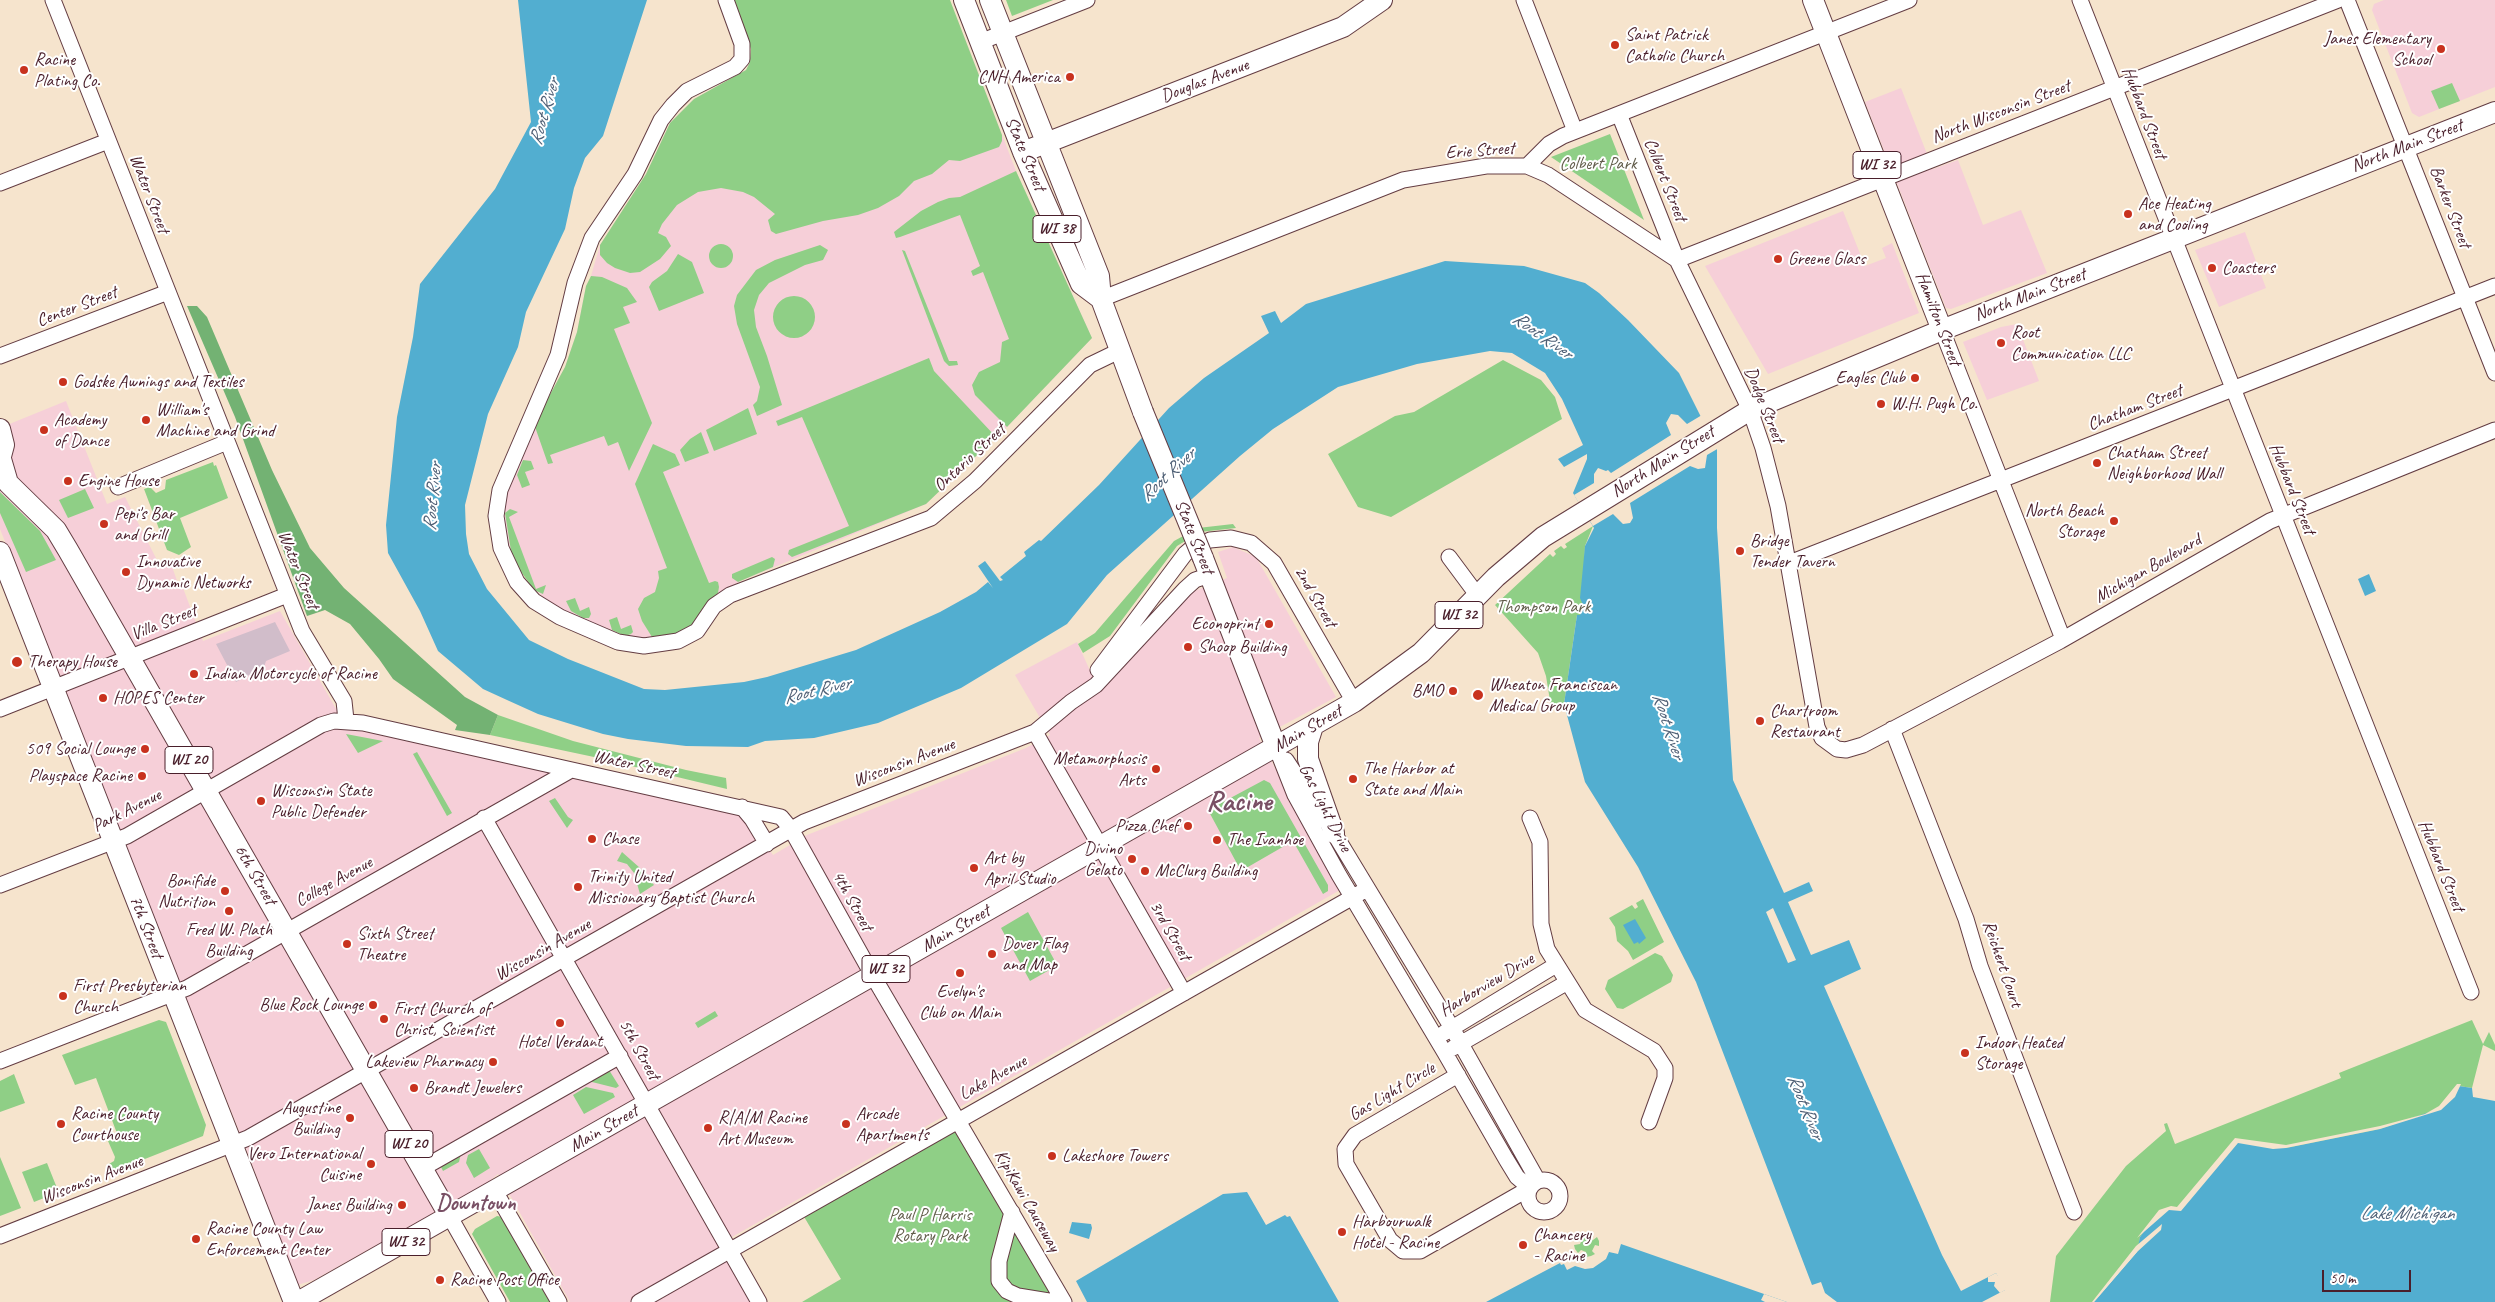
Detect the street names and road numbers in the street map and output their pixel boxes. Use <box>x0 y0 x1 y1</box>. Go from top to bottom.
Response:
street label: Douglas Avenue <box>1158 54 1252 108</box>
street label: Hubbard Street <box>2117 64 2171 162</box>
street label: North Wisconsin Street <box>1928 76 2074 148</box>
street label: State Street <box>1000 114 1050 194</box>
street label: North Main Street <box>2348 115 2466 177</box>
street label: Colbert Street <box>1639 135 1691 225</box>
street label: Erie Street <box>1445 138 1515 164</box>
street label: Water Street <box>124 152 174 236</box>
road number: WI 32 <box>1853 152 1901 178</box>
street label: Barker Street <box>2424 163 2476 251</box>
road number: WI 38 <box>1033 215 1081 242</box>
street label: North Main Street <box>1971 264 2089 326</box>
street label: Hamilton Street <box>1910 269 1966 369</box>
street label: Center Street <box>34 282 120 332</box>
street label: Dodge Street <box>1739 364 1789 446</box>
street label: Chatham Street <box>2085 380 2185 436</box>
street label: Ontario Street <box>929 419 1011 497</box>
street label: North Main Street <box>1607 422 1719 502</box>
street label: Hubbard Street <box>2264 440 2320 538</box>
street label: State Street <box>1169 497 1219 577</box>
street label: Water Street <box>273 528 323 612</box>
street label: Michigan Boulevard <box>2091 530 2205 608</box>
street label: 2nd Street <box>1289 563 1341 631</box>
street label: Villa Street <box>128 600 200 646</box>
road number: WI 32 <box>1435 602 1483 628</box>
street label: Main Street <box>1270 701 1346 757</box>
street label: Wisconsin Avenue <box>850 734 958 792</box>
road number: WI 20 <box>165 746 213 774</box>
street label: Water Street <box>591 746 677 784</box>
street label: Gas Light Drive <box>1294 761 1356 855</box>
street label: Park Avenue <box>89 785 165 837</box>
street label: Hubbard Street <box>2413 817 2469 915</box>
street label: 6th Street <box>229 841 281 909</box>
street label: College Avenue <box>292 852 376 912</box>
street label: 4th Street <box>827 867 877 935</box>
street label: 7th Street <box>124 892 168 962</box>
street label: 3rd Street <box>1144 897 1196 965</box>
street label: Main Street <box>918 901 994 957</box>
street label: Wisconsin Avenue <box>491 914 595 986</box>
street label: Reichert Court <box>1977 918 2027 1010</box>
street label: Harborview Drive <box>1436 948 1538 1022</box>
road number: WI 32 <box>862 956 910 982</box>
street label: 5th Street <box>614 1016 664 1084</box>
street label: Lake Avenue <box>956 1051 1030 1105</box>
street label: Gas Light Circle <box>1345 1058 1439 1126</box>
street label: Main Street <box>566 1101 642 1157</box>
road number: WI 20 <box>385 1130 433 1158</box>
street label: KipiKawi Causeway <box>989 1146 1065 1256</box>
street label: Wisconsin Avenue <box>38 1151 146 1209</box>
road number: WI 32 <box>382 1228 430 1256</box>

